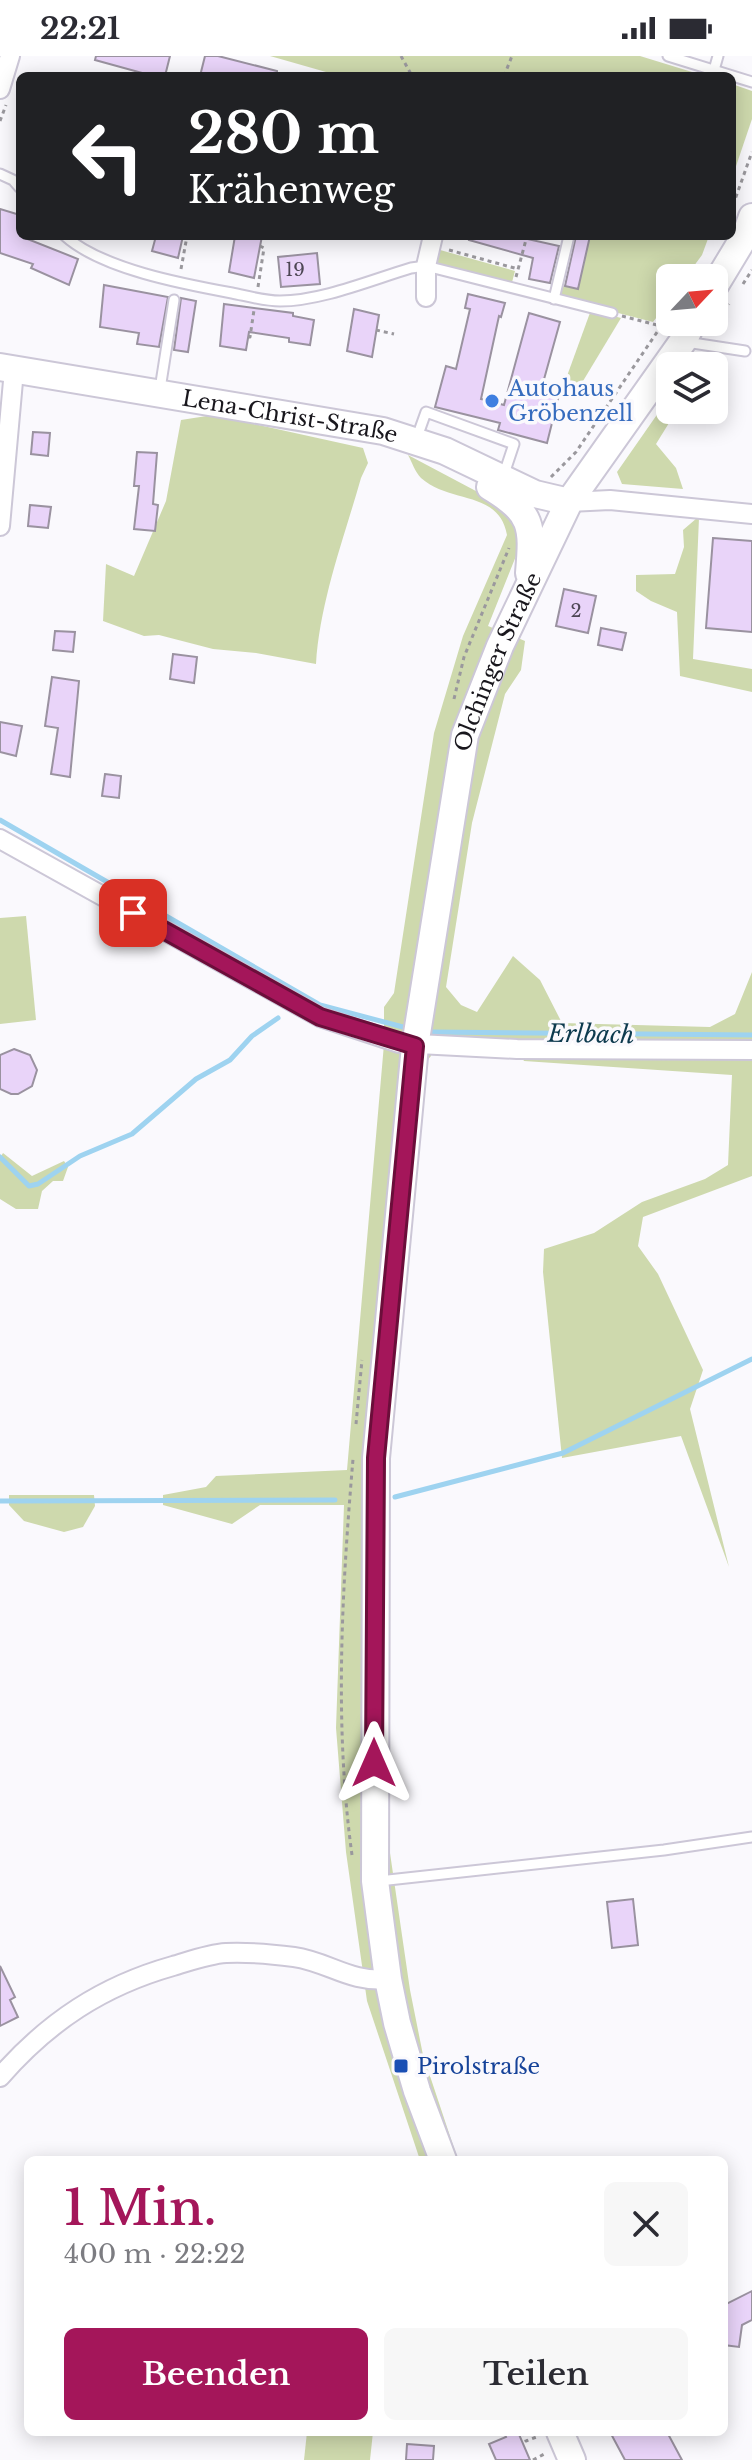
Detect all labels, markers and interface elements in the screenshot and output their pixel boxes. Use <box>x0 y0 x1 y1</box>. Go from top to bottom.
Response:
text: 22:21 <box>40 10 120 47</box>
text: 280 m <box>188 99 379 168</box>
icon: left <box>56 104 160 208</box>
text: Krähenweg <box>188 168 395 213</box>
house number: 19 <box>285 259 305 281</box>
north arrow <box>656 264 728 336</box>
map controls <box>656 264 728 424</box>
button: layers <box>656 352 728 424</box>
place label: Autohaus Gröbenzell <box>507 375 633 427</box>
street label: Lena-Christ-Straße <box>180 384 401 448</box>
marker: Autohaus Gröbenzell <box>483 392 501 410</box>
street label: Olchinger Straße <box>449 568 547 753</box>
house number: 2 <box>570 600 582 622</box>
pin <box>99 879 167 947</box>
icon: arrive <box>111 891 155 935</box>
water label: Erlbach <box>546 1019 635 1049</box>
position arrow <box>332 1721 416 1805</box>
place label: Pirolstraße <box>417 2053 540 2080</box>
marker: Pirolstraße <box>392 2057 410 2075</box>
text: 1 Min. <box>64 2178 216 2238</box>
button: close <box>604 2182 688 2266</box>
text: 400 m · 22:22 <box>64 2238 246 2270</box>
button: Beenden <box>64 2328 368 2420</box>
button: Teilen <box>384 2328 688 2420</box>

